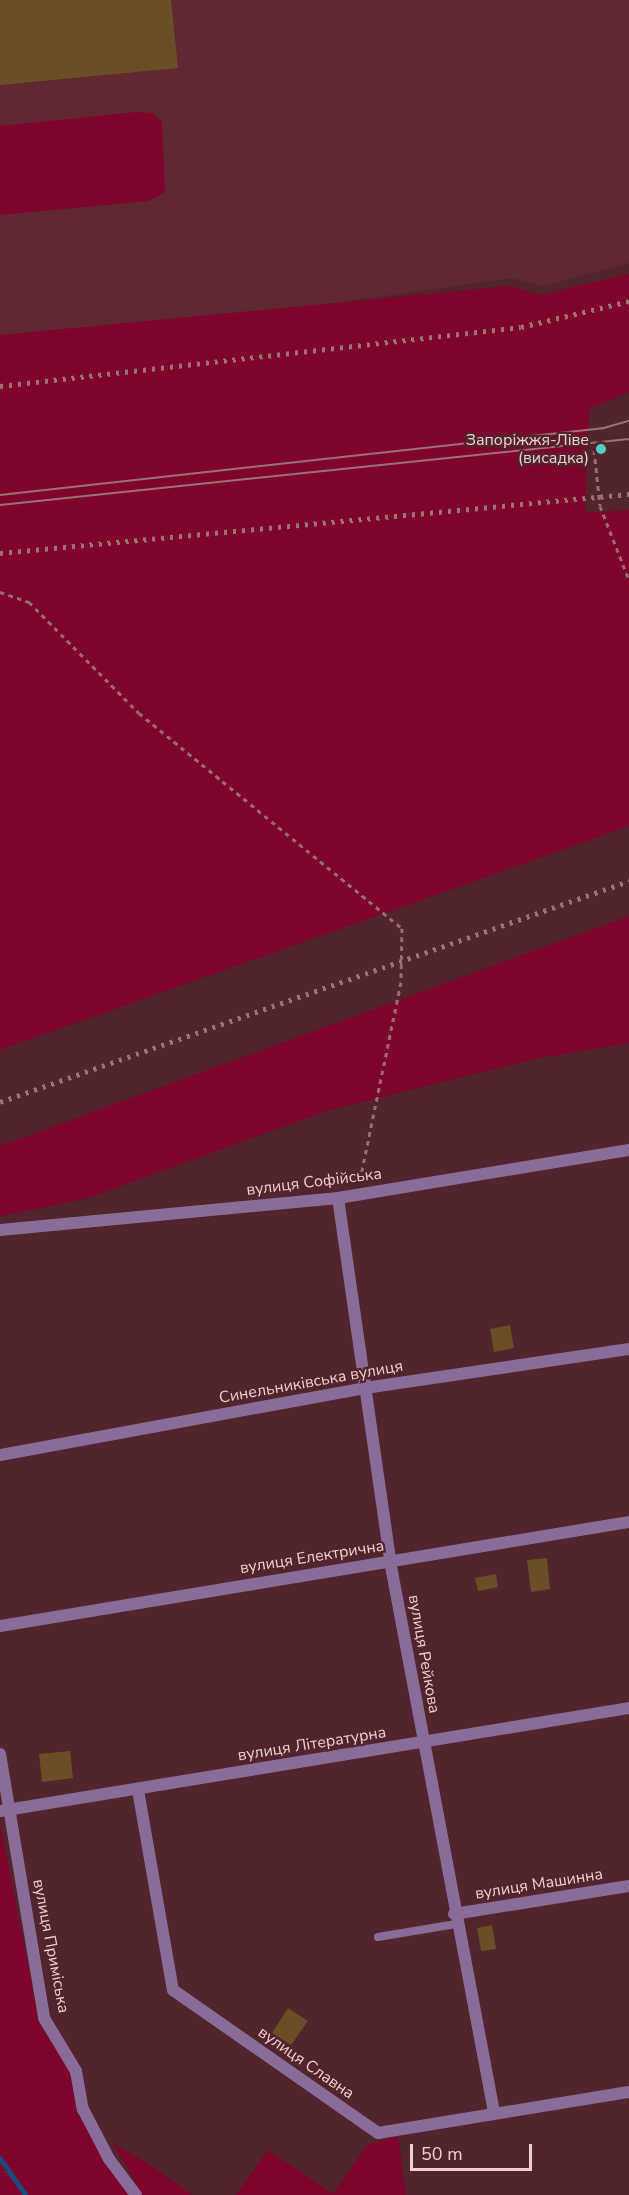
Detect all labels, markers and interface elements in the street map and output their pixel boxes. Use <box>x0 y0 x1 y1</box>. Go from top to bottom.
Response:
place label: Запоріжжя-Ліве (висадка) <box>466 430 589 468</box>
marker: Запоріжжя-Ліве (висадка) <box>594 442 608 456</box>
street label: вулиця Софійська <box>245 1164 383 1200</box>
street label: Синельниківська вулиця <box>218 1356 404 1408</box>
street label: вулиця Електрична <box>238 1536 386 1578</box>
street label: вулиця Рейкова <box>404 1593 444 1715</box>
street label: вулиця Літературна <box>236 1723 388 1765</box>
street label: вулиця Машинна <box>474 1864 604 1904</box>
street label: вулиця Приміська <box>29 1877 73 2015</box>
street label: вулиця Славна <box>254 2023 358 2103</box>
scale bar <box>413 2132 534 2170</box>
text: 50 m <box>421 2142 463 2166</box>

